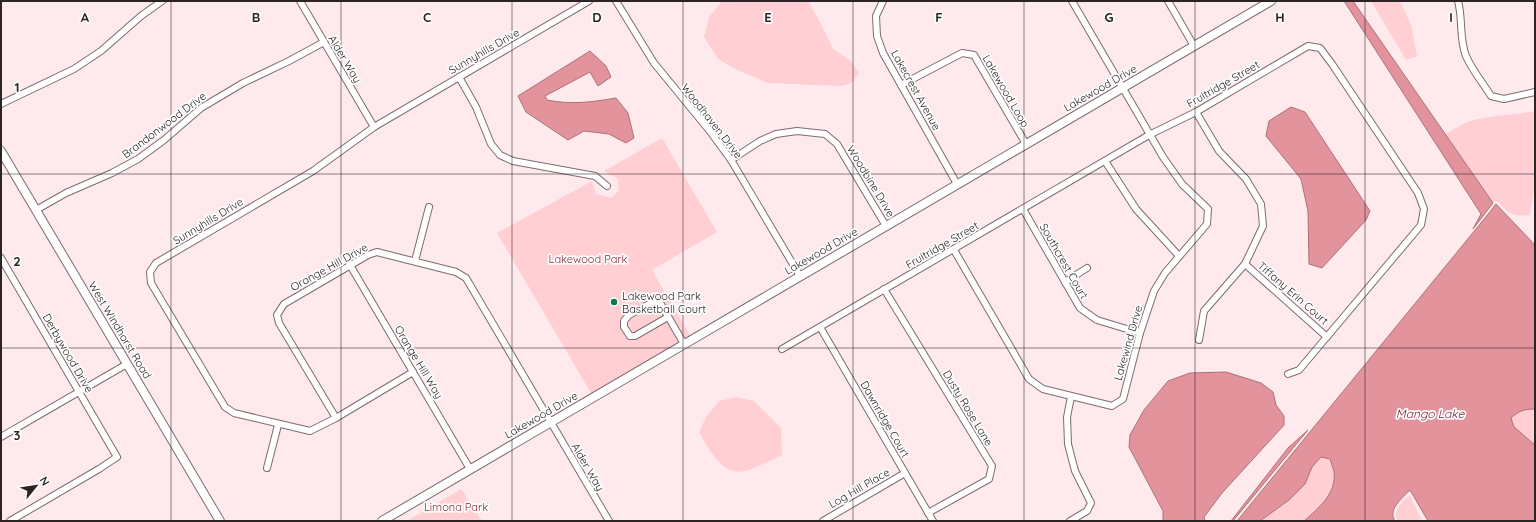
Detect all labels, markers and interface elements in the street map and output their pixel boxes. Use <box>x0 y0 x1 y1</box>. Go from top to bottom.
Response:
text: A <box>81 9 90 25</box>
text: B <box>252 9 260 25</box>
text: C <box>423 9 431 25</box>
text: D <box>592 9 602 25</box>
text: E <box>764 9 772 25</box>
text: F <box>935 9 943 25</box>
text: G <box>1104 9 1114 25</box>
text: H <box>1275 9 1285 25</box>
text: I <box>1449 9 1453 25</box>
street label: Sunnyhills Drive <box>446 25 522 77</box>
street label: Alder Way <box>325 33 365 85</box>
street label: Lakecrest Avenue <box>888 47 944 133</box>
street label: Lakewood Loop <box>980 52 1033 130</box>
street label: Fruitridge Street <box>1184 57 1262 111</box>
street label: Lakewood Drive <box>1061 61 1139 115</box>
text: 1 <box>14 79 20 95</box>
street label: Woodhaven Drive <box>678 81 746 161</box>
street label: Brandonwood Drive <box>119 89 209 161</box>
street label: Woodbine Drive <box>844 142 898 220</box>
street label: Sunnyhills Drive <box>170 194 246 248</box>
street label: Fruitridge Street <box>903 218 981 272</box>
street label: Southcrest Court <box>1037 221 1091 301</box>
street label: Lakewood Drive <box>782 224 860 278</box>
street label: Orange Hill Drive <box>288 240 370 294</box>
park label: Lakewood Park <box>549 252 628 266</box>
text: 2 <box>13 253 21 269</box>
street label: Tiffany Erin Court <box>1255 258 1332 328</box>
street label: West Windhorst Road <box>85 279 155 381</box>
place label: Lakewood Park Basketball Court <box>622 289 706 316</box>
marker: Lakewood Park Basketball Court <box>609 297 619 307</box>
street label: Lakewind Drive <box>1111 304 1145 382</box>
street label: Derbywood Drive <box>40 311 96 395</box>
street label: Orange Hill Way <box>392 323 446 401</box>
street label: Dusty Rose Lane <box>940 368 996 448</box>
street label: Dawnridge Court <box>857 378 913 460</box>
street label: Lakewood Drive <box>502 388 580 442</box>
water label: Mango Lake <box>1396 406 1465 421</box>
text: 3 <box>14 427 21 443</box>
street label: Alder Way <box>569 441 607 493</box>
street label: Log Hill Place <box>826 465 892 511</box>
north arrow <box>16 466 56 506</box>
text: N <box>37 474 53 488</box>
park label: Limona Park <box>424 500 488 514</box>

